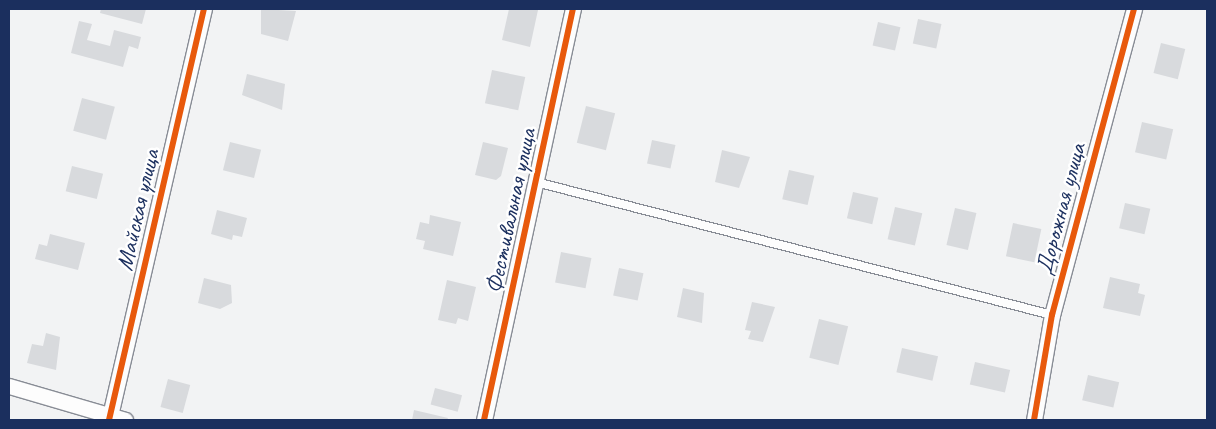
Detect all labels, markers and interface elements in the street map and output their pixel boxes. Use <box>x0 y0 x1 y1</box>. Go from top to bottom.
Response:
street label: Фестивальная улица <box>479 125 543 297</box>
street label: Дорожная улица <box>1029 140 1093 278</box>
street label: Майская улица <box>110 146 166 274</box>

